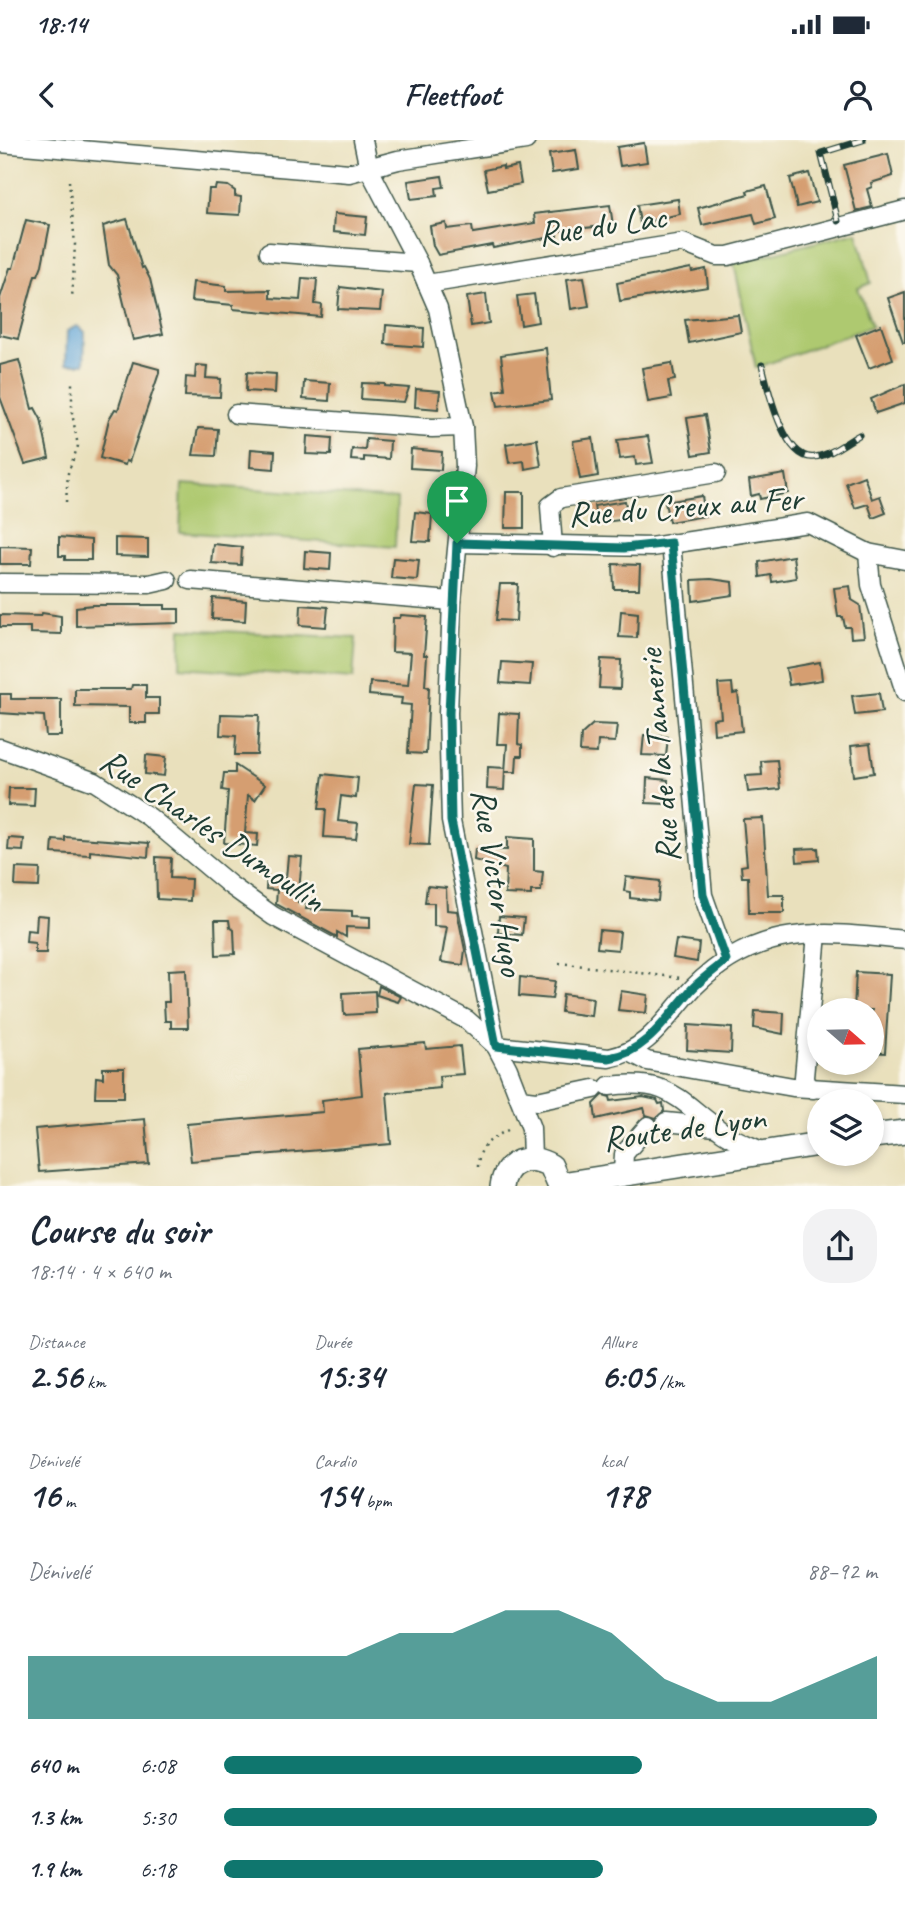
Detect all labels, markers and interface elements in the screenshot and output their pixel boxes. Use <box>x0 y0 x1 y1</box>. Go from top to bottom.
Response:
text: 18:14 <box>35 8 87 41</box>
text: Fleetfoot <box>404 74 501 115</box>
icon: back <box>28 76 66 114</box>
icon: person <box>839 76 877 114</box>
street label: Rue du Lac <box>535 194 670 256</box>
pin <box>427 471 487 543</box>
street label: Rue du Creux au Fer <box>566 475 807 537</box>
icon: arrive <box>438 482 476 520</box>
street label: Rue de la Tannerie <box>627 645 691 865</box>
street label: Rue Charles Dumoullin <box>92 738 335 922</box>
street label: Rue Victor Hugo <box>461 785 535 981</box>
north arrow <box>807 998 884 1074</box>
map controls <box>807 998 884 1166</box>
button: layers <box>807 1089 884 1166</box>
street label: Route de Lyon <box>600 1094 769 1162</box>
text: Course du soir <box>28 1207 210 1254</box>
button: share <box>803 1209 877 1283</box>
text: 18:14 · 4 × 640 m <box>28 1257 171 1286</box>
text: Distance <box>28 1330 85 1354</box>
text: Durée <box>314 1330 352 1354</box>
text: Allure <box>601 1330 637 1354</box>
text: 2.56 <box>28 1354 82 1399</box>
text: 15:34 <box>314 1354 384 1399</box>
text: 6:05 <box>601 1354 655 1399</box>
text: km <box>82 1370 106 1394</box>
text: /km <box>655 1370 684 1394</box>
text: Dénivelé <box>28 1449 79 1473</box>
text: Cardio <box>314 1449 356 1473</box>
text: kcal <box>601 1449 626 1473</box>
text: 16 <box>28 1473 60 1518</box>
text: 154 <box>314 1473 361 1518</box>
text: 178 <box>601 1473 648 1518</box>
text: m <box>60 1489 76 1513</box>
text: bpm <box>361 1489 392 1513</box>
text: Dénivelé <box>28 1557 90 1586</box>
text: 88–92 m <box>807 1557 877 1586</box>
text: 640 m <box>28 1751 78 1780</box>
text: 6:08 <box>140 1751 176 1780</box>
text: 1.3 km <box>28 1803 82 1832</box>
text: 5:30 <box>140 1803 176 1832</box>
text: 1.9 km <box>28 1855 81 1884</box>
text: 6:18 <box>140 1855 176 1884</box>

